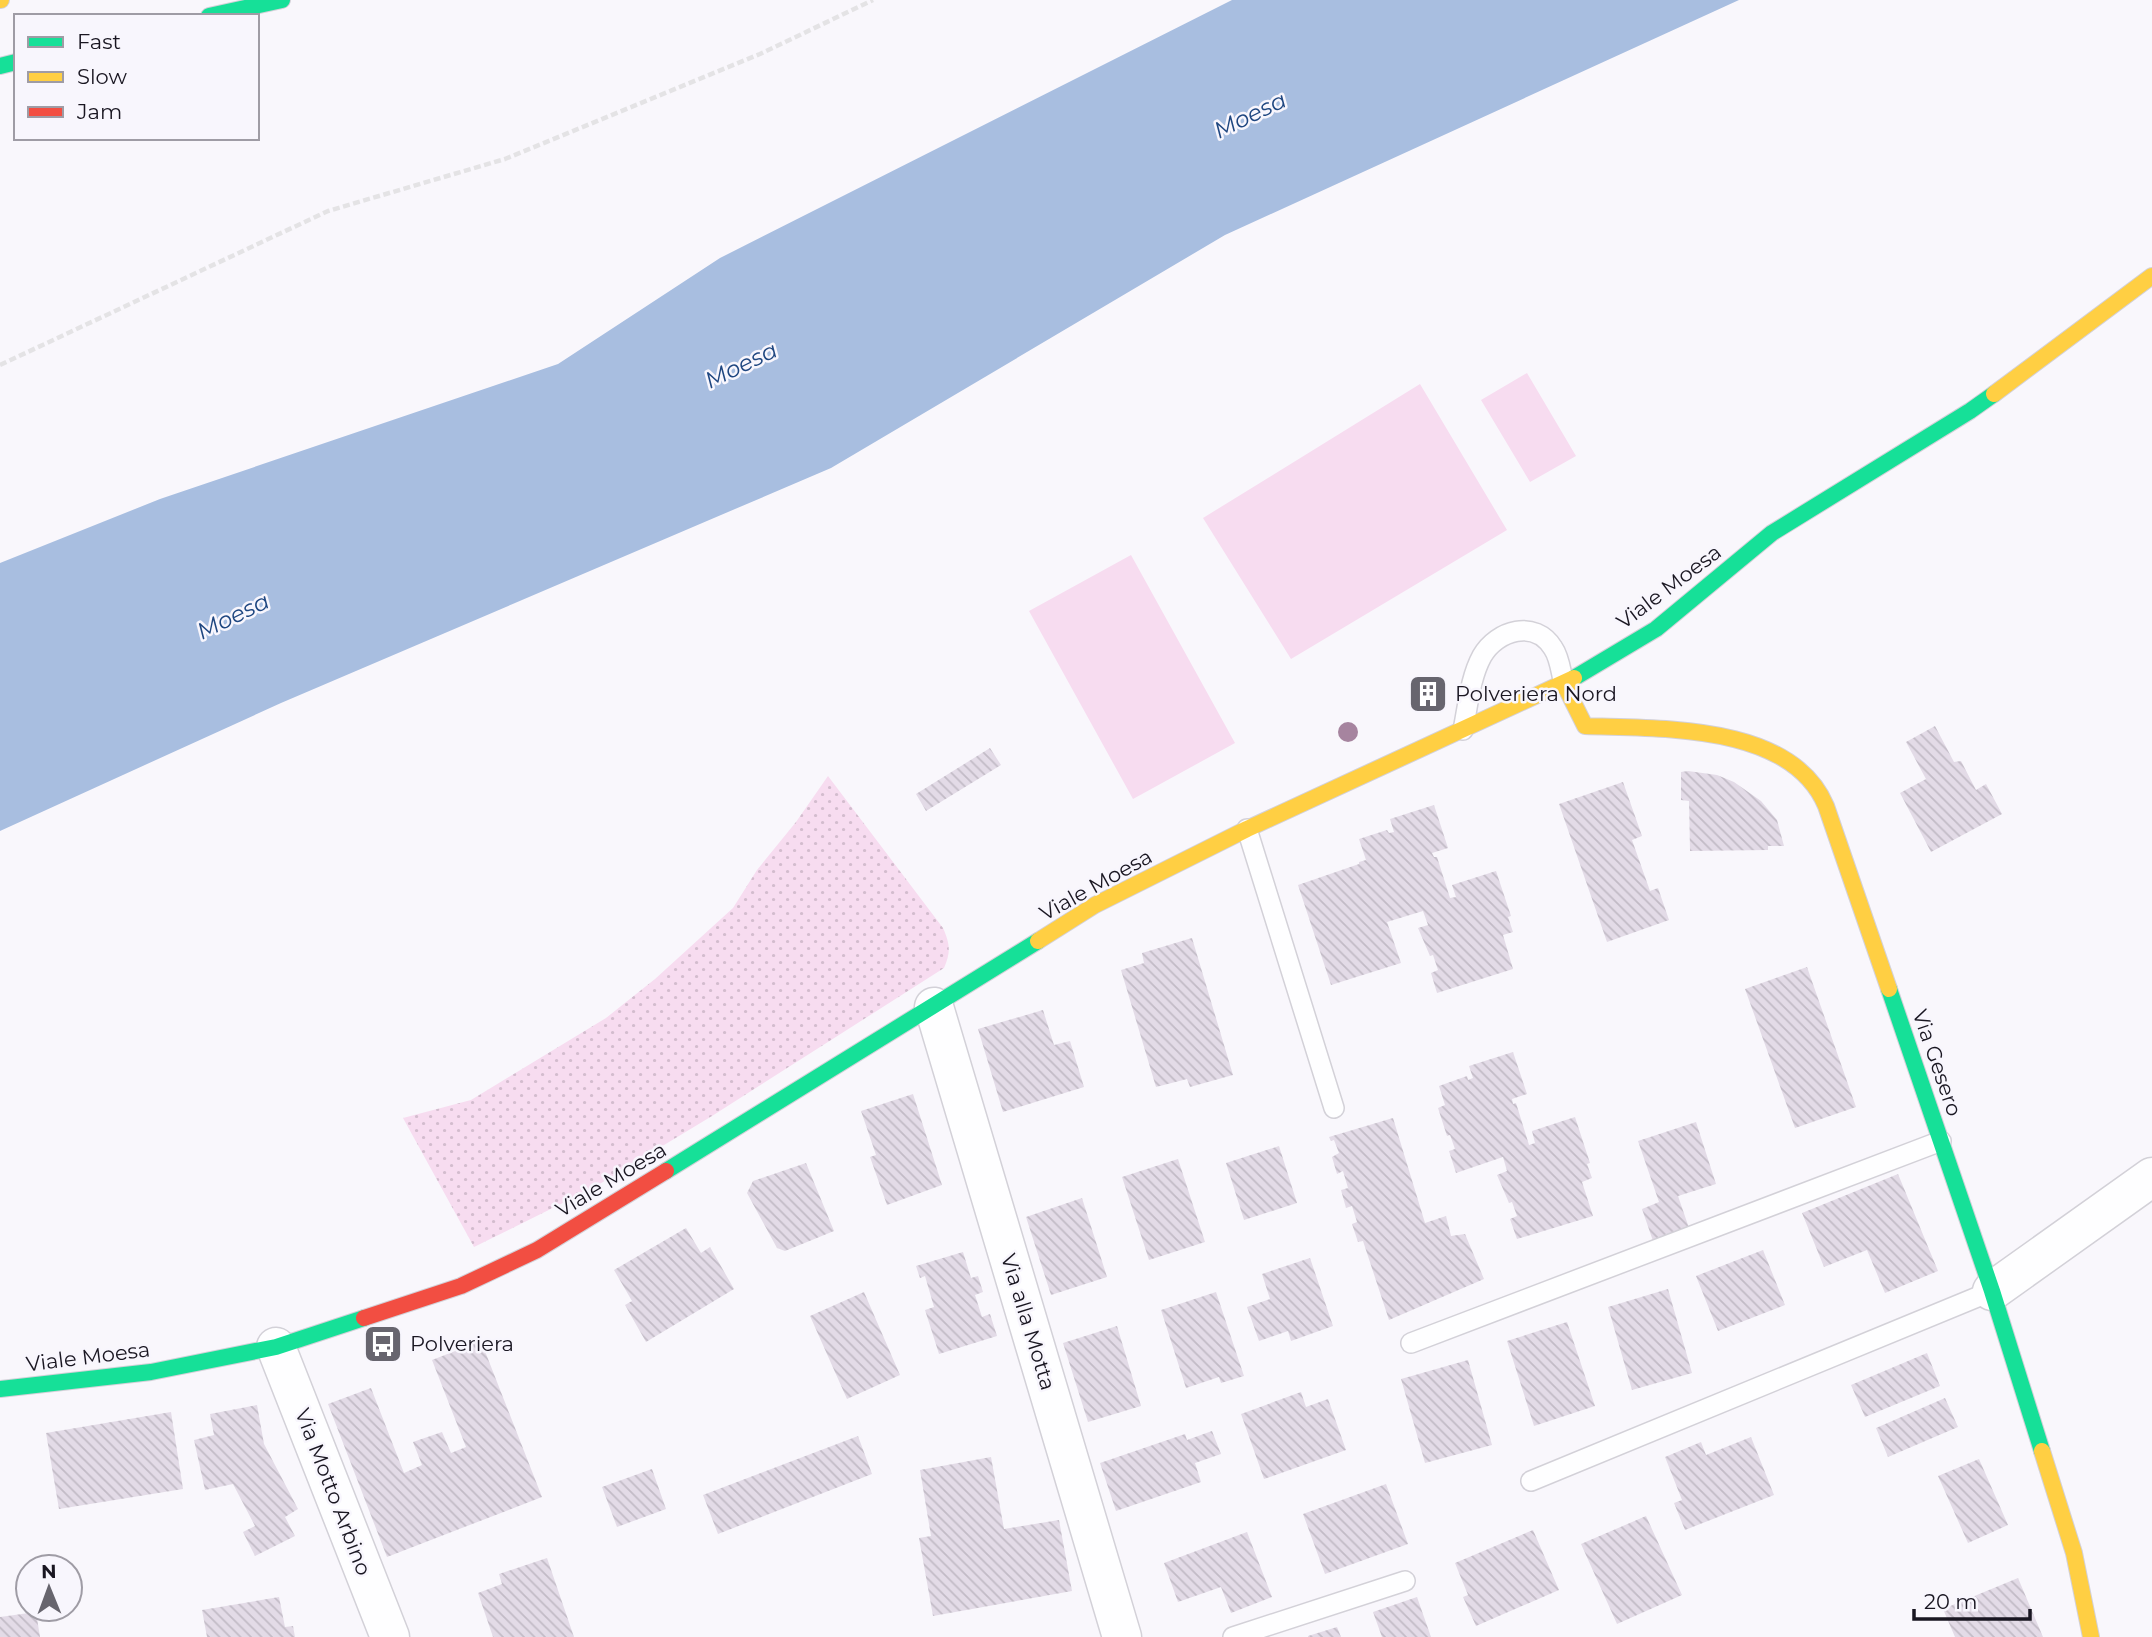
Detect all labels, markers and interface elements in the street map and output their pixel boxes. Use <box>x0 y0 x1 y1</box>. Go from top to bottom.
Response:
legend <box>14 14 259 140</box>
text: Fast <box>77 29 121 54</box>
text: Slow <box>77 64 127 89</box>
water label: Moesa <box>1209 86 1291 144</box>
text: Jam <box>76 99 122 124</box>
water label: Moesa <box>700 336 782 394</box>
street label: Viale Moesa <box>1611 539 1726 634</box>
water label: Moesa <box>192 587 274 645</box>
building icon: Polveriera Nord <box>1407 673 1449 715</box>
place label: Polveriera Nord <box>1455 681 1617 706</box>
street label: Viale Moesa <box>1035 843 1156 926</box>
street label: Via Gesero <box>1908 1006 1967 1119</box>
street label: Viale Moesa <box>551 1137 671 1222</box>
street label: Via alla Motta <box>996 1251 1061 1393</box>
bus stop icon: Polveriera <box>362 1323 404 1365</box>
place label: Polveriera <box>410 1331 514 1356</box>
street label: Viale Moesa <box>25 1336 151 1377</box>
street label: Via Motto Arbino <box>290 1405 377 1579</box>
north arrow <box>14 1553 84 1623</box>
text: N <box>41 1560 57 1583</box>
scale bar <box>1914 1578 2030 1622</box>
text: 20 m <box>1924 1589 1978 1614</box>

